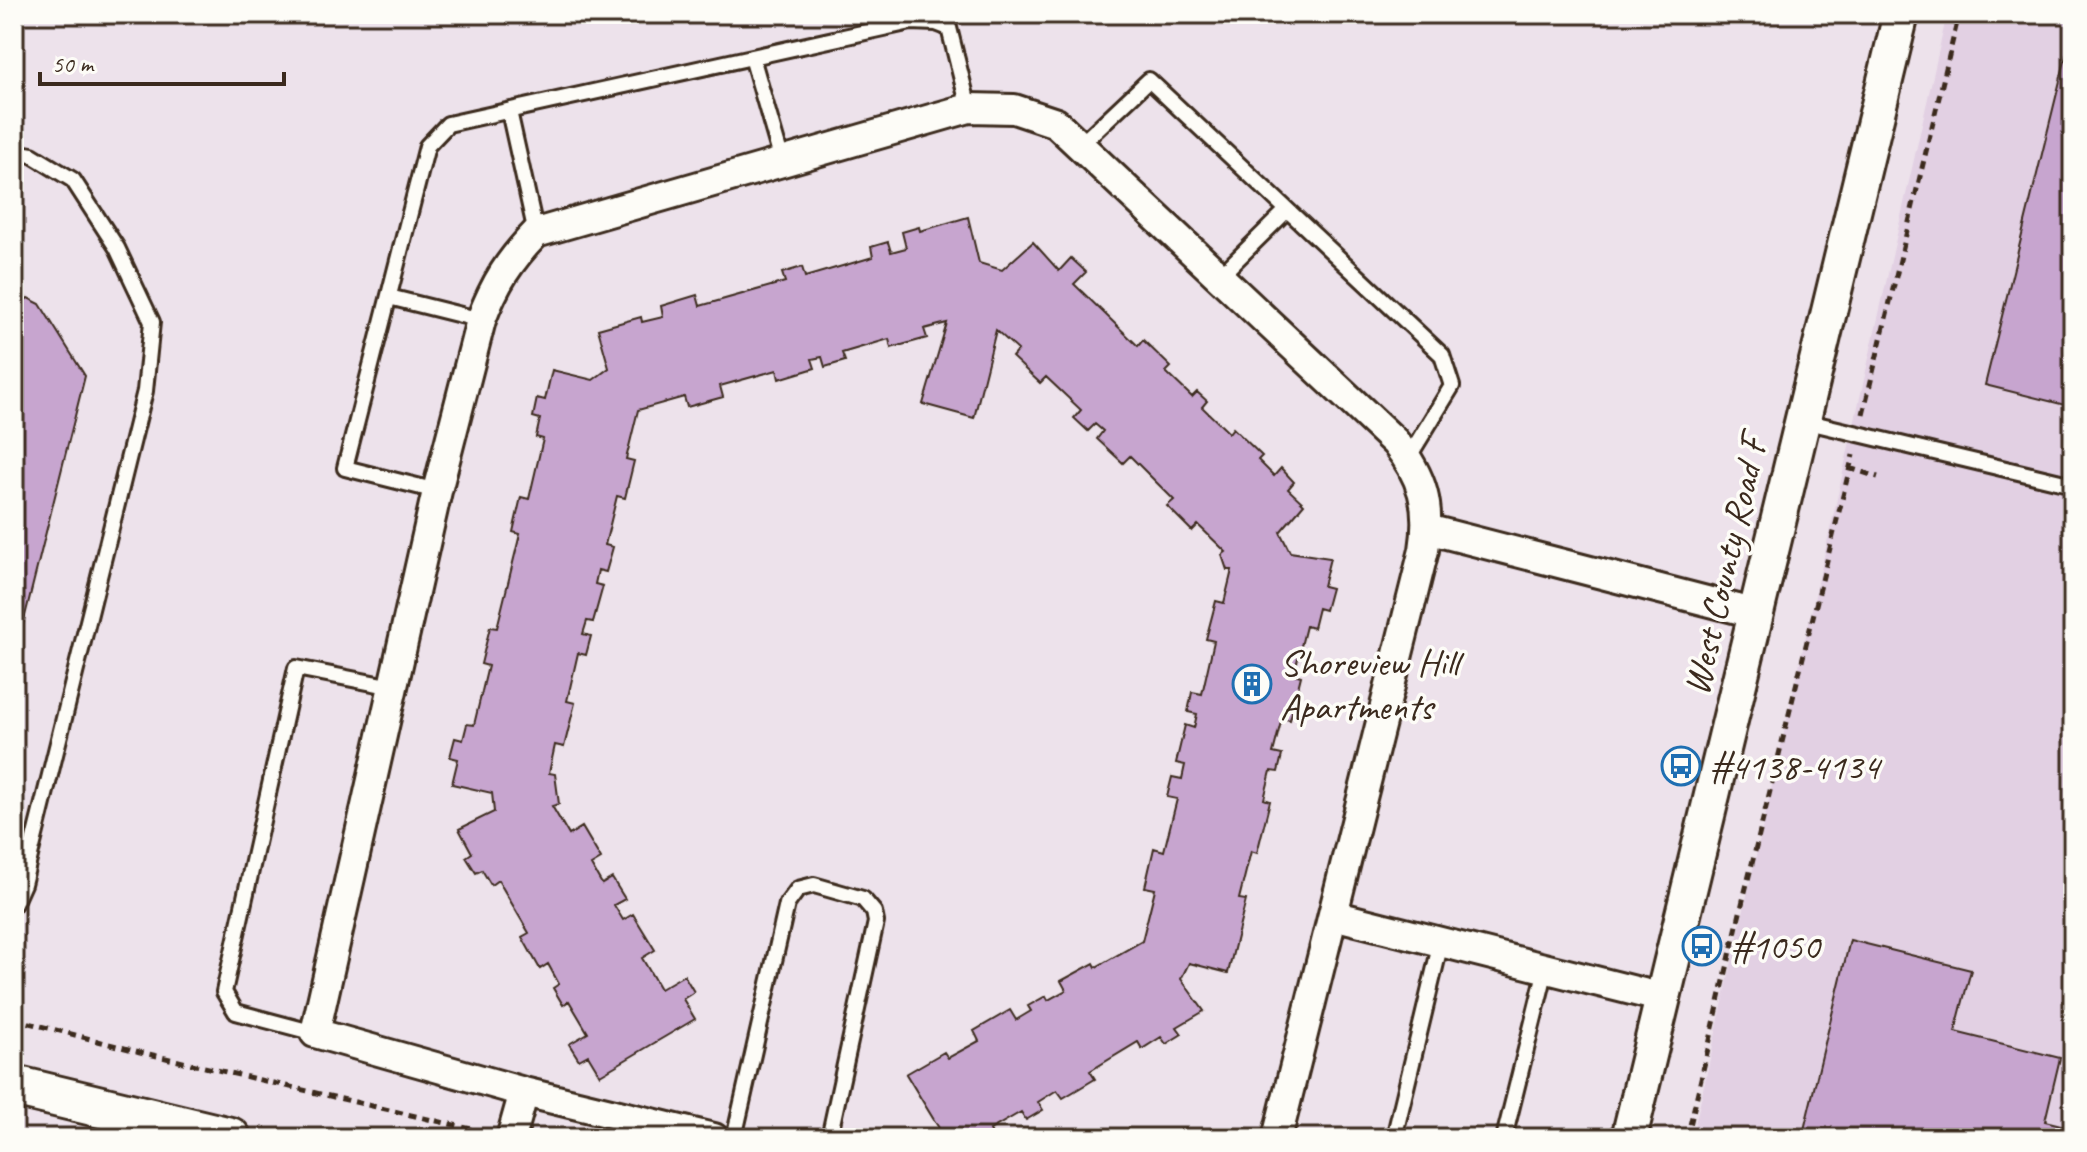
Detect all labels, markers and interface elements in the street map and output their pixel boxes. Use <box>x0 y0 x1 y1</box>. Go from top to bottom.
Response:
scale bar <box>40 36 284 86</box>
text: 50 m <box>52 49 95 79</box>
street label: West County Road F <box>1673 425 1779 699</box>
place label: Shoreview Hill Apartments <box>1280 639 1465 730</box>
building icon: Shoreview Hill Apartments <box>1231 663 1273 705</box>
place label: #4138-4134 <box>1709 743 1883 790</box>
bus stop icon: #4138-4134 <box>1660 745 1702 787</box>
place label: #1050 <box>1730 923 1823 970</box>
bus stop icon: #1050 <box>1681 925 1723 967</box>

